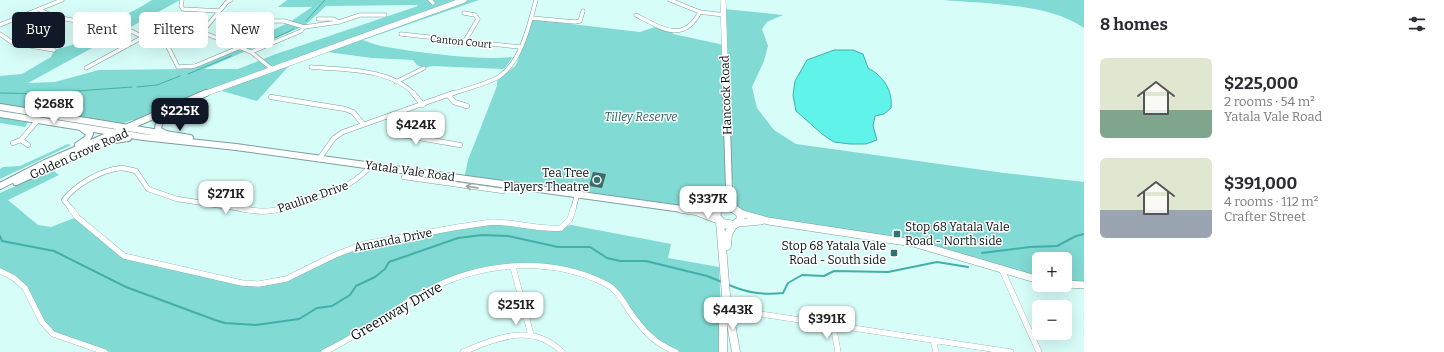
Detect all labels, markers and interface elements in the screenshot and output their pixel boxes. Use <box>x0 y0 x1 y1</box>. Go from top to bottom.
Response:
chip: Buy <box>12 12 65 48</box>
chip: Rent <box>73 12 131 48</box>
chip: Filters <box>139 12 208 48</box>
chip: New <box>216 12 274 48</box>
icon: filters <box>1406 13 1428 35</box>
text: 8 homes <box>1100 14 1168 35</box>
street label: Canton Court <box>430 33 493 51</box>
street label: Hancock Road <box>718 55 734 135</box>
text: $225,000 <box>1224 73 1298 94</box>
icon: home <box>1132 74 1180 122</box>
pin: $268K <box>26 91 82 125</box>
text: 2 rooms · 54 m² <box>1224 94 1315 109</box>
text: $268K <box>34 96 74 111</box>
pin: $225K <box>152 98 208 132</box>
text: $225K <box>161 103 199 118</box>
text: Yatala Vale Road <box>1224 109 1322 124</box>
park label: Tilley Reserve <box>605 110 677 124</box>
pin: $424K <box>388 112 444 146</box>
text: $424K <box>396 117 436 132</box>
street label: Golden Grove Road <box>27 126 131 182</box>
street label: Yatala Vale Road <box>364 158 456 184</box>
place label: Tea Tree Players Theatre <box>503 166 589 194</box>
text: $391,000 <box>1224 173 1297 194</box>
icon: home <box>1132 174 1180 222</box>
marker: Tea Tree Players Theatre <box>592 175 602 185</box>
street label: Pauline Drive <box>276 178 350 216</box>
pin: $271K <box>198 181 254 215</box>
one-way arrow <box>466 183 479 191</box>
text: $271K <box>207 186 245 201</box>
pin: $337K <box>680 186 736 220</box>
text: $337K <box>689 191 727 206</box>
text: 4 rooms · 112 m² <box>1224 194 1318 209</box>
text: Crafter Street <box>1224 209 1306 224</box>
place label: Stop 68 Yatala Vale Road - North side <box>905 220 1009 248</box>
street label: Amanda Drive <box>353 226 433 254</box>
marker: Stop 68 Yatala Vale Road - North side <box>892 229 902 239</box>
place label: Stop 68 Yatala Vale Road - South side <box>782 239 886 267</box>
marker: Stop 68 Yatala Vale Road - South side <box>889 248 899 258</box>
map controls <box>1032 252 1072 340</box>
button: + <box>1032 252 1072 292</box>
street label: Greenway Drive <box>347 278 445 345</box>
pin: $251K <box>488 292 544 326</box>
text: $251K <box>497 297 535 312</box>
pin: $443K <box>705 297 761 331</box>
button: − <box>1032 300 1072 340</box>
text: $443K <box>713 302 753 317</box>
pin: $391K <box>799 306 855 340</box>
text: $391K <box>808 311 846 326</box>

